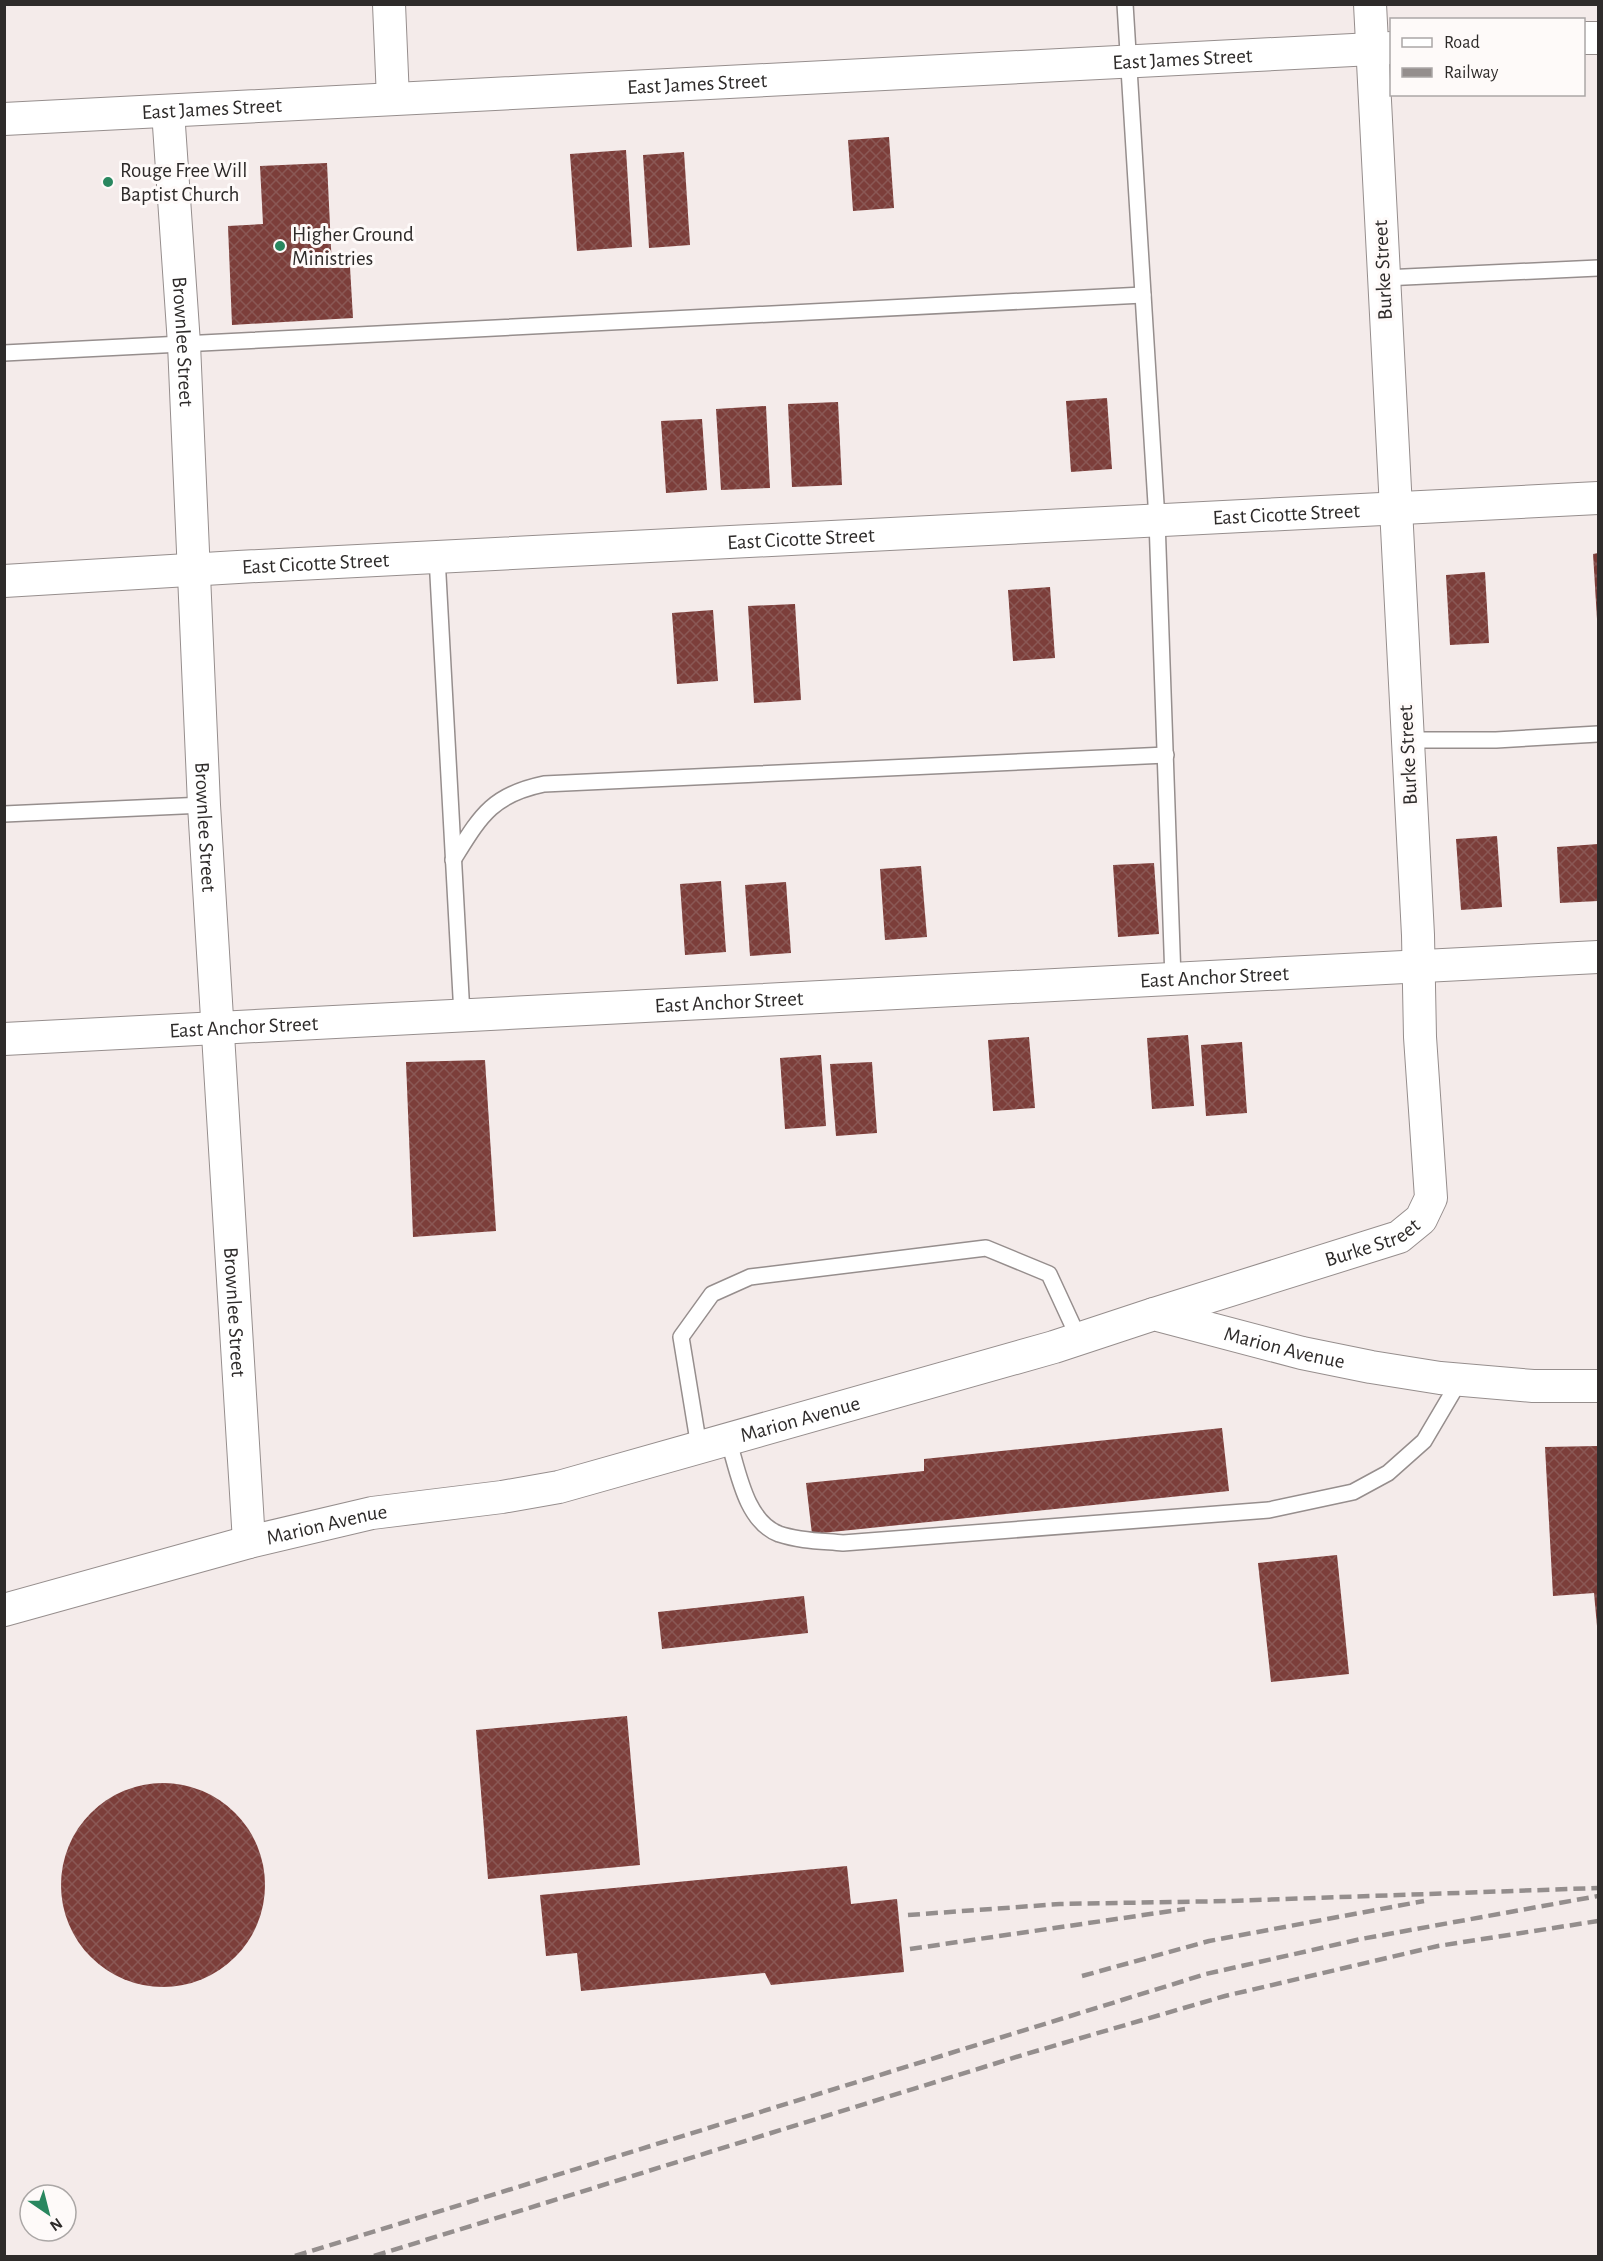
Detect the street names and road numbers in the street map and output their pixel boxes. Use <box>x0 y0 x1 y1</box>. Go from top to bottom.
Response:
street label: East James Street <box>1112 45 1253 73</box>
street label: East James Street <box>627 69 768 98</box>
street label: East James Street <box>141 94 283 122</box>
street label: Burke Street <box>1370 219 1396 321</box>
street label: Brownlee Street <box>169 276 197 407</box>
street label: East Cicotte Street <box>1212 500 1361 528</box>
street label: East Cicotte Street <box>727 524 875 553</box>
street label: East Cicotte Street <box>241 549 390 577</box>
street label: Burke Street <box>1395 704 1421 806</box>
street label: Brownlee Street <box>192 761 220 893</box>
street label: East Anchor Street <box>1139 962 1290 991</box>
street label: East Anchor Street <box>654 987 804 1016</box>
street label: East Anchor Street <box>169 1012 319 1041</box>
street label: Burke Street <box>1322 1214 1424 1270</box>
street label: Brownlee Street <box>221 1246 249 1378</box>
street label: Marion Avenue <box>1222 1322 1347 1372</box>
street label: Marion Avenue <box>738 1392 862 1446</box>
street label: Marion Avenue <box>264 1501 388 1548</box>

